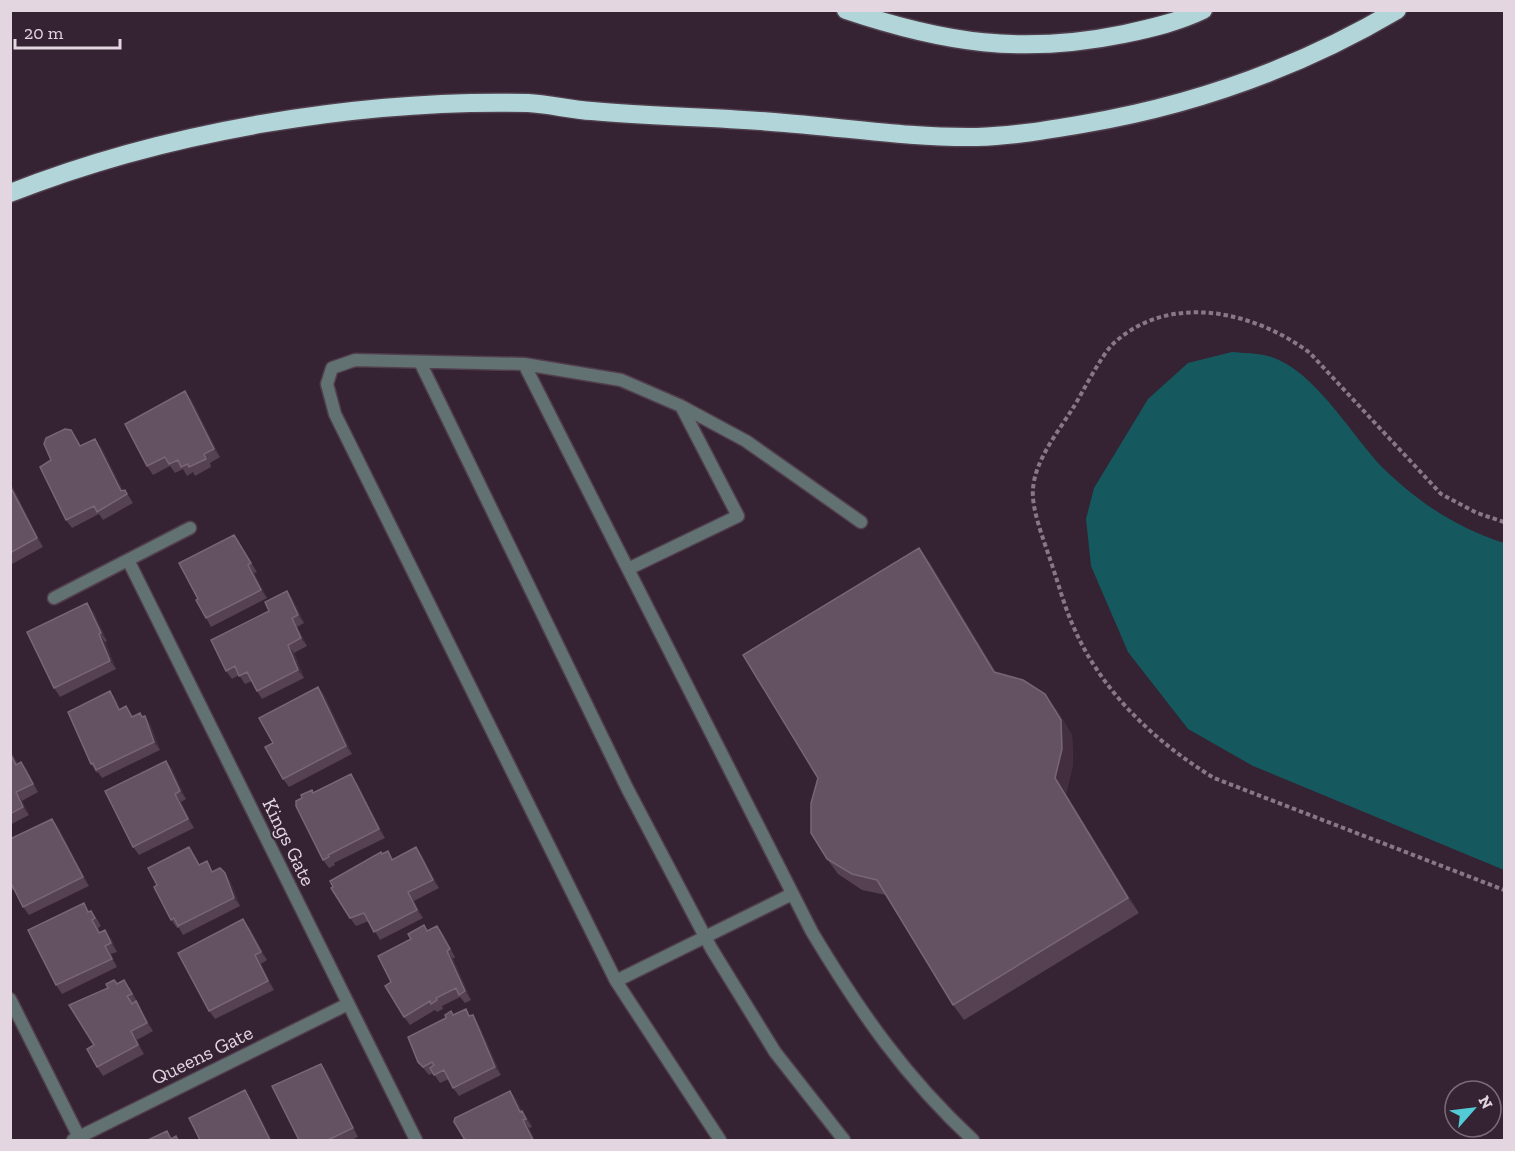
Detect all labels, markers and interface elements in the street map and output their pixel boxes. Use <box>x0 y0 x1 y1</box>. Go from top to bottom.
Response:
scale bar <box>15 12 120 50</box>
text: 20 m <box>24 22 64 44</box>
street label: Kings Gate <box>258 794 320 890</box>
street label: Queens Gate <box>147 1020 257 1090</box>
north arrow <box>1443 1079 1503 1139</box>
text: N <box>1475 1092 1497 1112</box>

